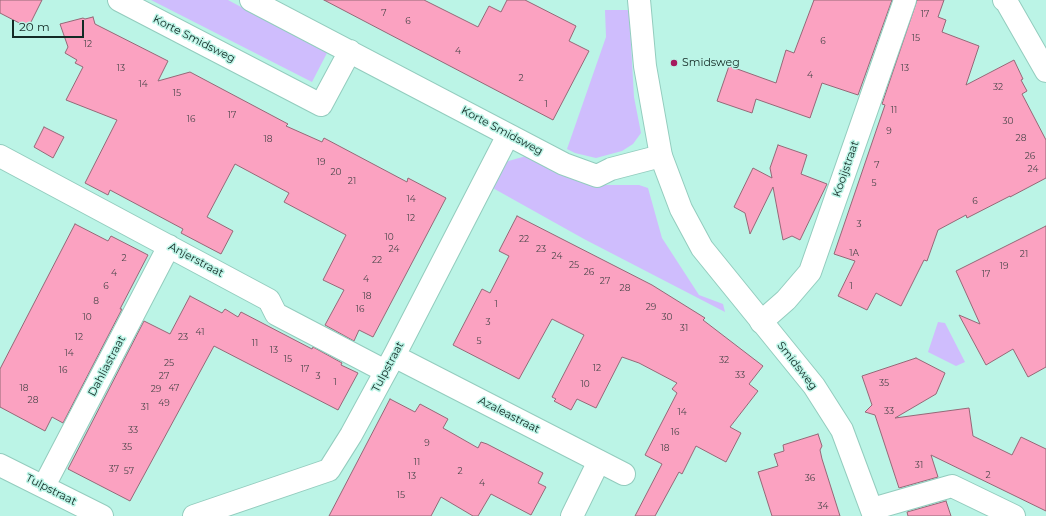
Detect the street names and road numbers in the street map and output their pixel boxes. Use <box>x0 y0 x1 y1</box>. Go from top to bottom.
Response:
street label: Korte Smidsweg <box>151 13 237 65</box>
street label: Korte Smidsweg <box>459 104 545 158</box>
street label: Kooijstraat <box>830 139 862 199</box>
street label: Anjerstraat <box>166 240 226 280</box>
street label: Dahliastraat <box>86 333 128 399</box>
street label: Smidsweg <box>774 339 820 393</box>
street label: Tulpstraat <box>369 340 407 394</box>
street label: Azaleastraat <box>476 394 542 436</box>
street label: Tulpstraat <box>23 472 79 508</box>

